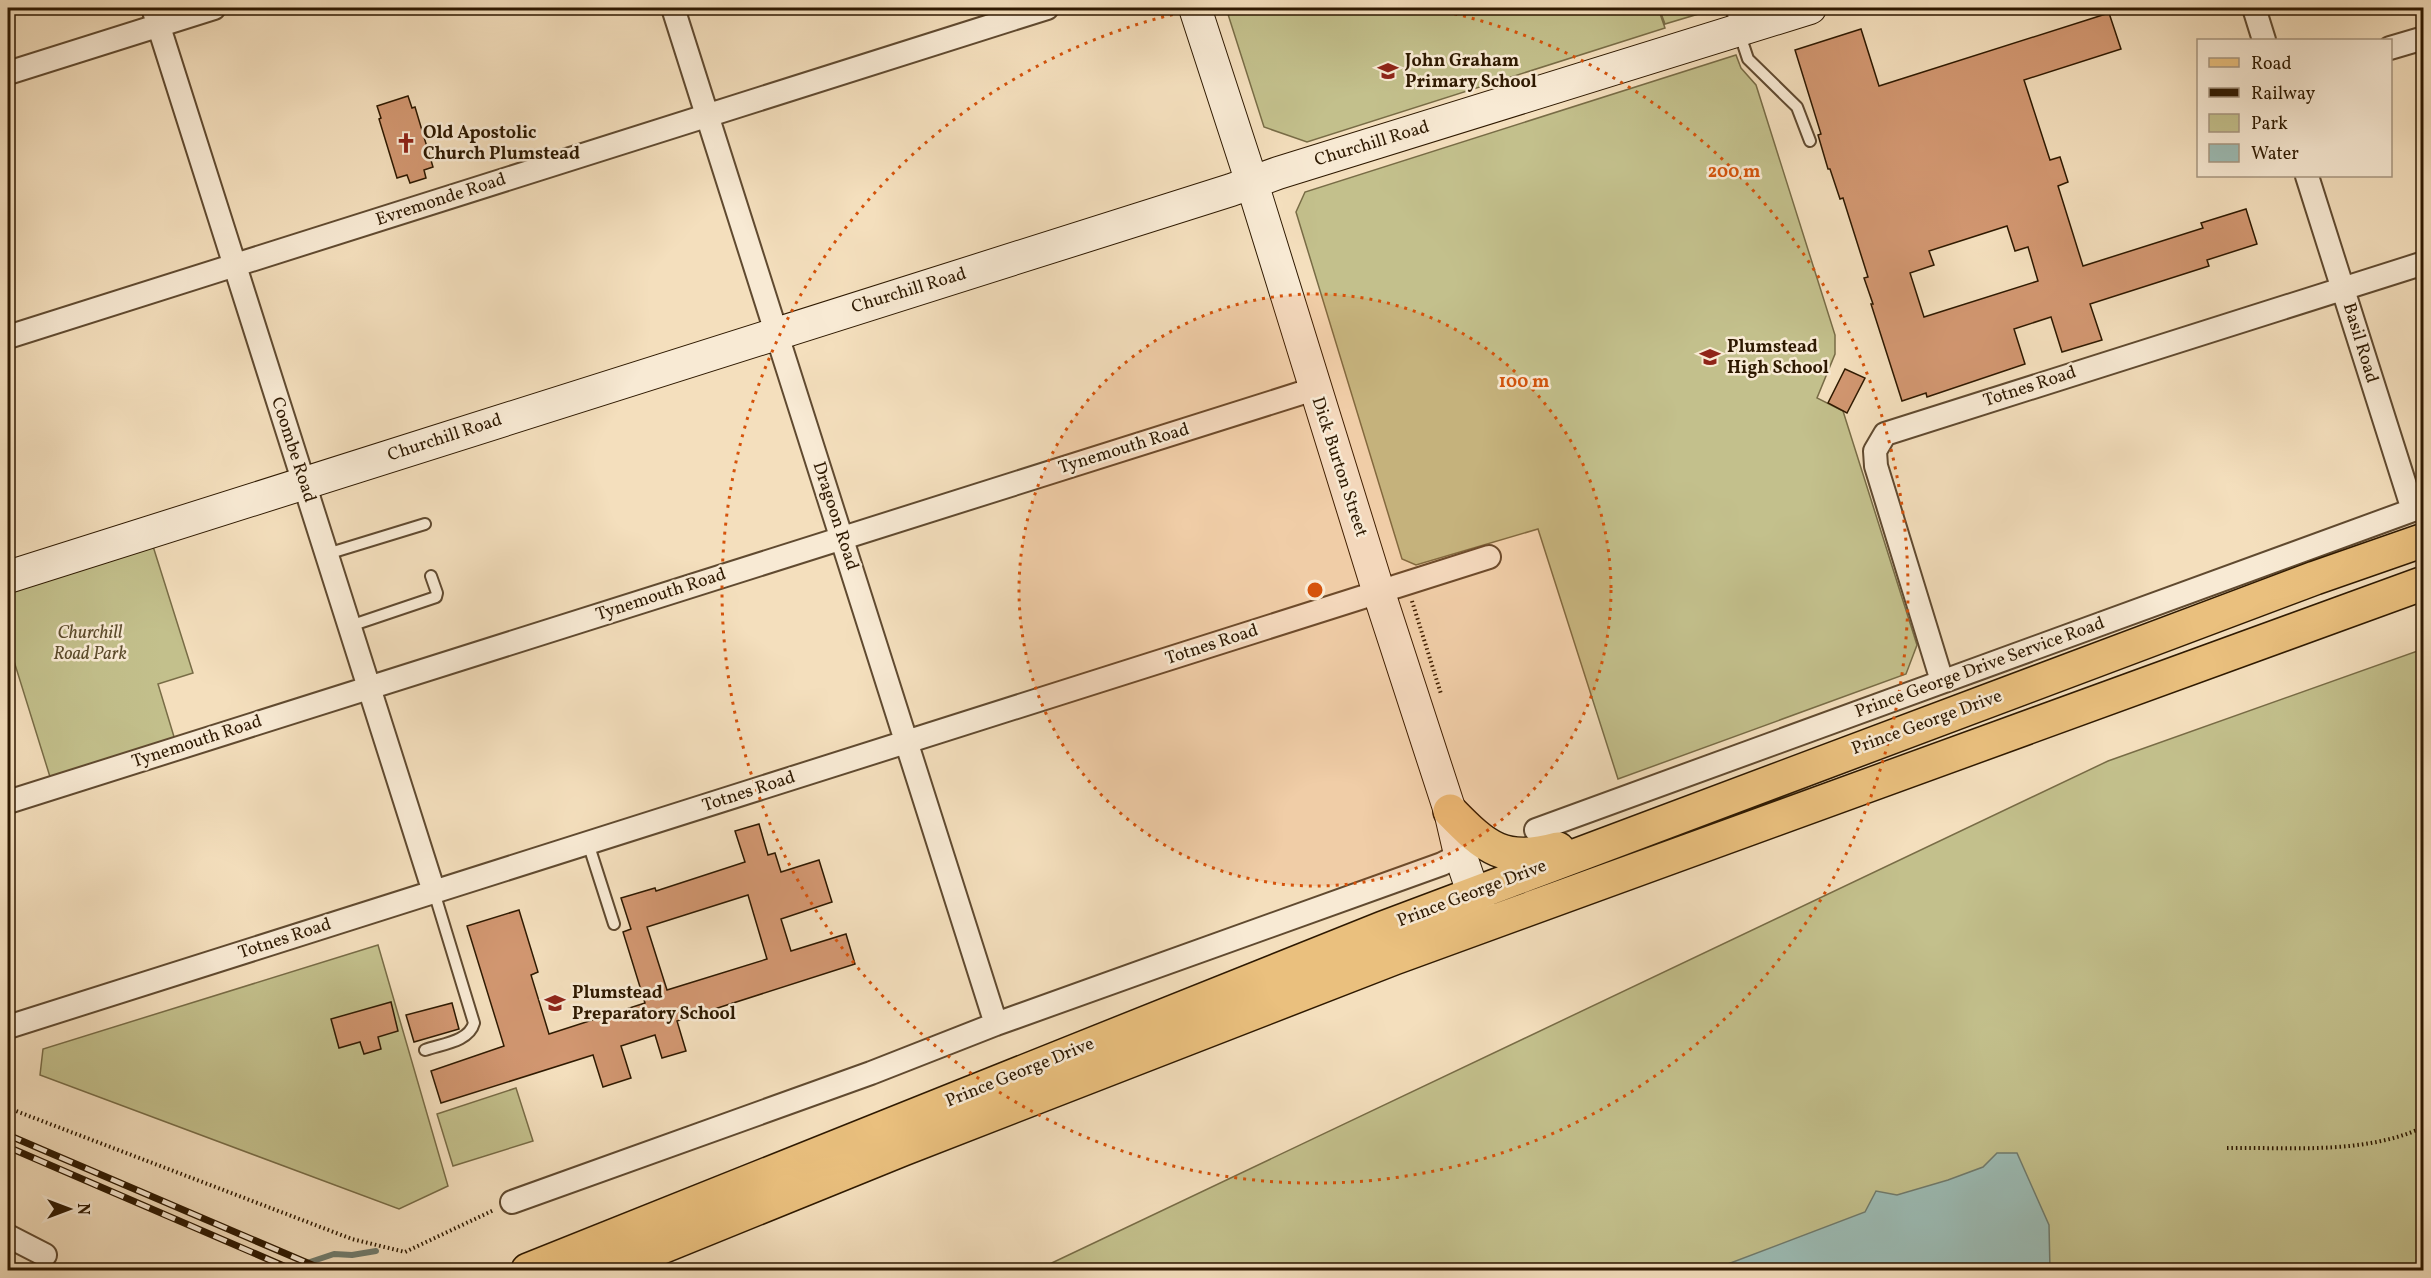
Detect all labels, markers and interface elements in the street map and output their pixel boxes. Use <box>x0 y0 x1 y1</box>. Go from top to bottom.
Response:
legend <box>2197 39 2392 177</box>
place label: John Graham Primary School <box>1404 49 1537 95</box>
text: Road <box>2251 52 2292 77</box>
school or university icon: John Graham Primary School <box>1376 59 1400 83</box>
text: Railway <box>2251 82 2315 107</box>
text: Park <box>2251 112 2288 137</box>
street label: Churchill Road <box>1311 115 1433 173</box>
place label: Old Apostolic Church Plumstead <box>423 121 580 167</box>
church icon: Old Apostolic Church Plumstead <box>394 131 418 155</box>
text: Water <box>2251 142 2299 167</box>
text: 200 m <box>1708 160 1760 185</box>
street label: Evremonde Road <box>373 167 509 233</box>
street label: Churchill Road <box>848 262 970 320</box>
street label: Basil Road <box>2336 300 2384 386</box>
place label: Plumstead High School <box>1727 335 1829 381</box>
school or university icon: Plumstead High School <box>1698 345 1722 369</box>
street label: Totnes Road <box>1980 360 2080 414</box>
text: 100 m <box>1499 370 1549 395</box>
street label: Coombe Road <box>264 394 322 506</box>
street label: Dick Burton Street <box>1305 394 1373 540</box>
street label: Churchill Road <box>385 408 505 468</box>
street label: Tynemouth Road <box>1056 417 1192 481</box>
street label: Dragoon Road <box>806 458 864 574</box>
street label: Tynemouth Road <box>593 562 729 628</box>
centre of rings <box>1305 580 1325 600</box>
street label: Prince George Drive Service Road <box>1852 613 2108 723</box>
street label: Totnes Road <box>1162 618 1262 672</box>
park label: Churchill Road Park <box>53 621 127 667</box>
street label: Prince George Drive <box>1849 686 2005 760</box>
street label: Tynemouth Road <box>129 709 265 775</box>
street label: Totnes Road <box>699 765 799 819</box>
street label: Prince George Drive <box>1394 854 1550 934</box>
street label: Totnes Road <box>235 912 335 966</box>
place label: Plumstead Preparatory School <box>572 981 736 1027</box>
school or university icon: Plumstead Preparatory School <box>543 991 567 1015</box>
street label: Prince George Drive <box>942 1032 1098 1114</box>
north arrow <box>39 1179 99 1239</box>
text: N <box>71 1203 93 1215</box>

